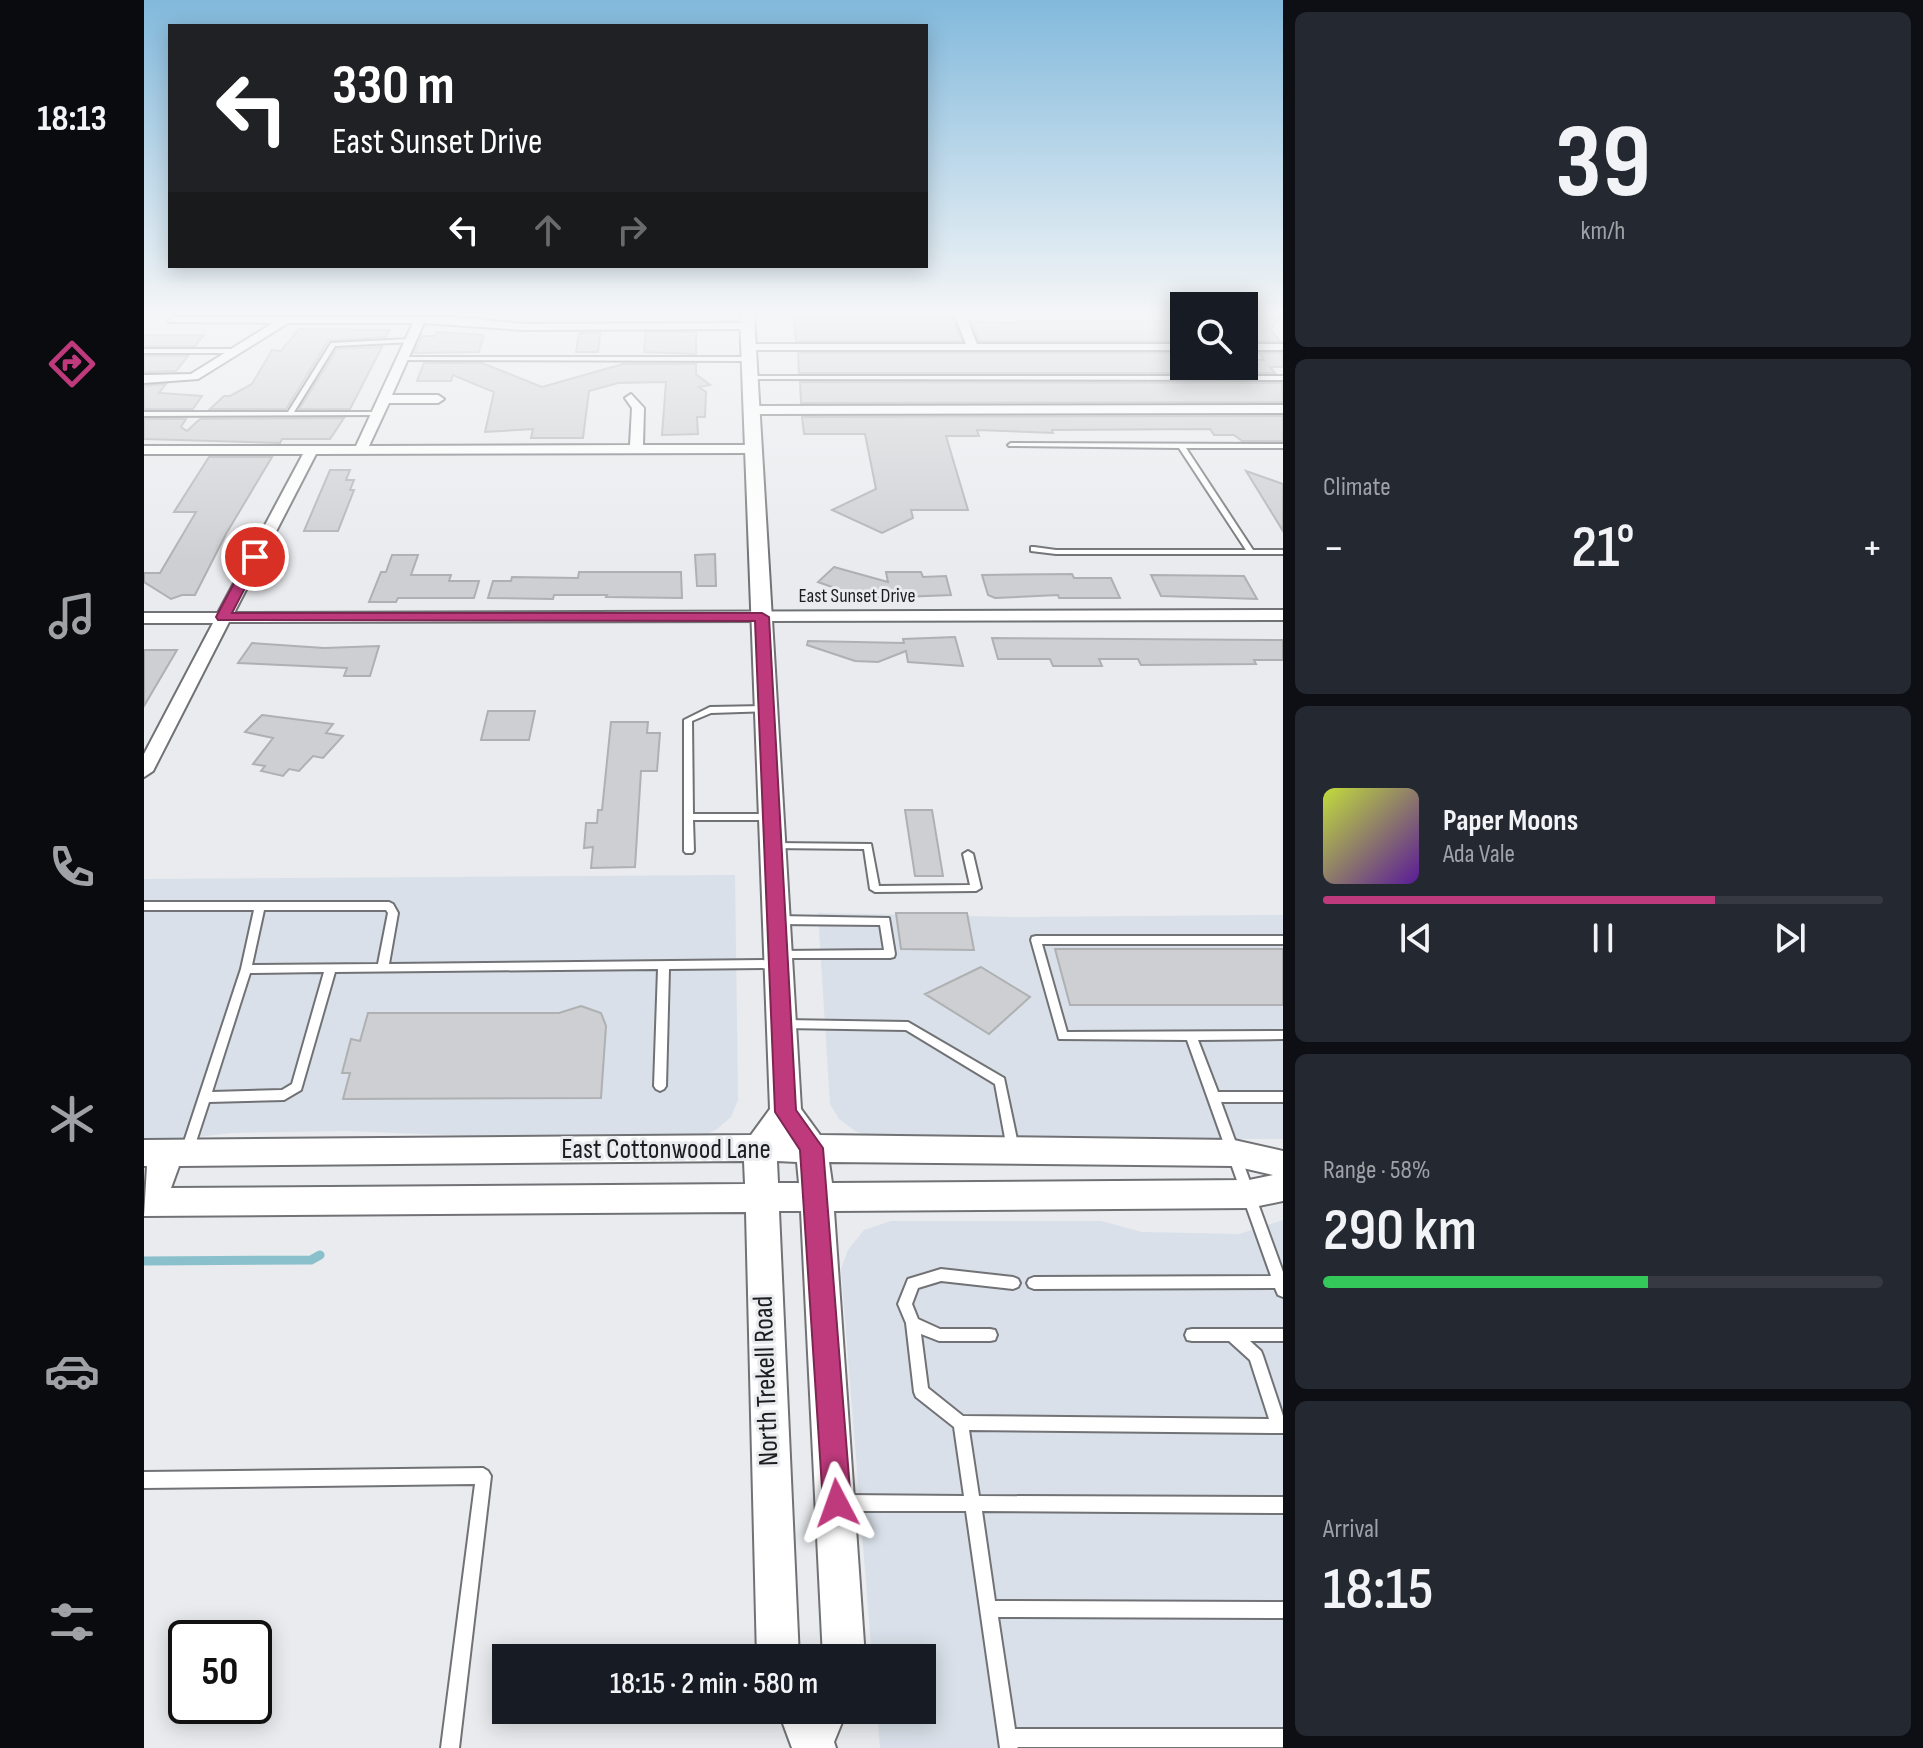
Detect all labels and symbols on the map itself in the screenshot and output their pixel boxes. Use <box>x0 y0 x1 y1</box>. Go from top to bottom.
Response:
pin <box>221 523 289 591</box>
street label: East Sunset Drive <box>799 584 915 608</box>
street label: East Cottonwood Lane <box>561 1133 771 1166</box>
street label: North Trekell Road <box>747 1295 785 1467</box>
position arrow <box>795 1461 879 1545</box>
speed limit sign: 50 <box>168 1620 272 1724</box>

